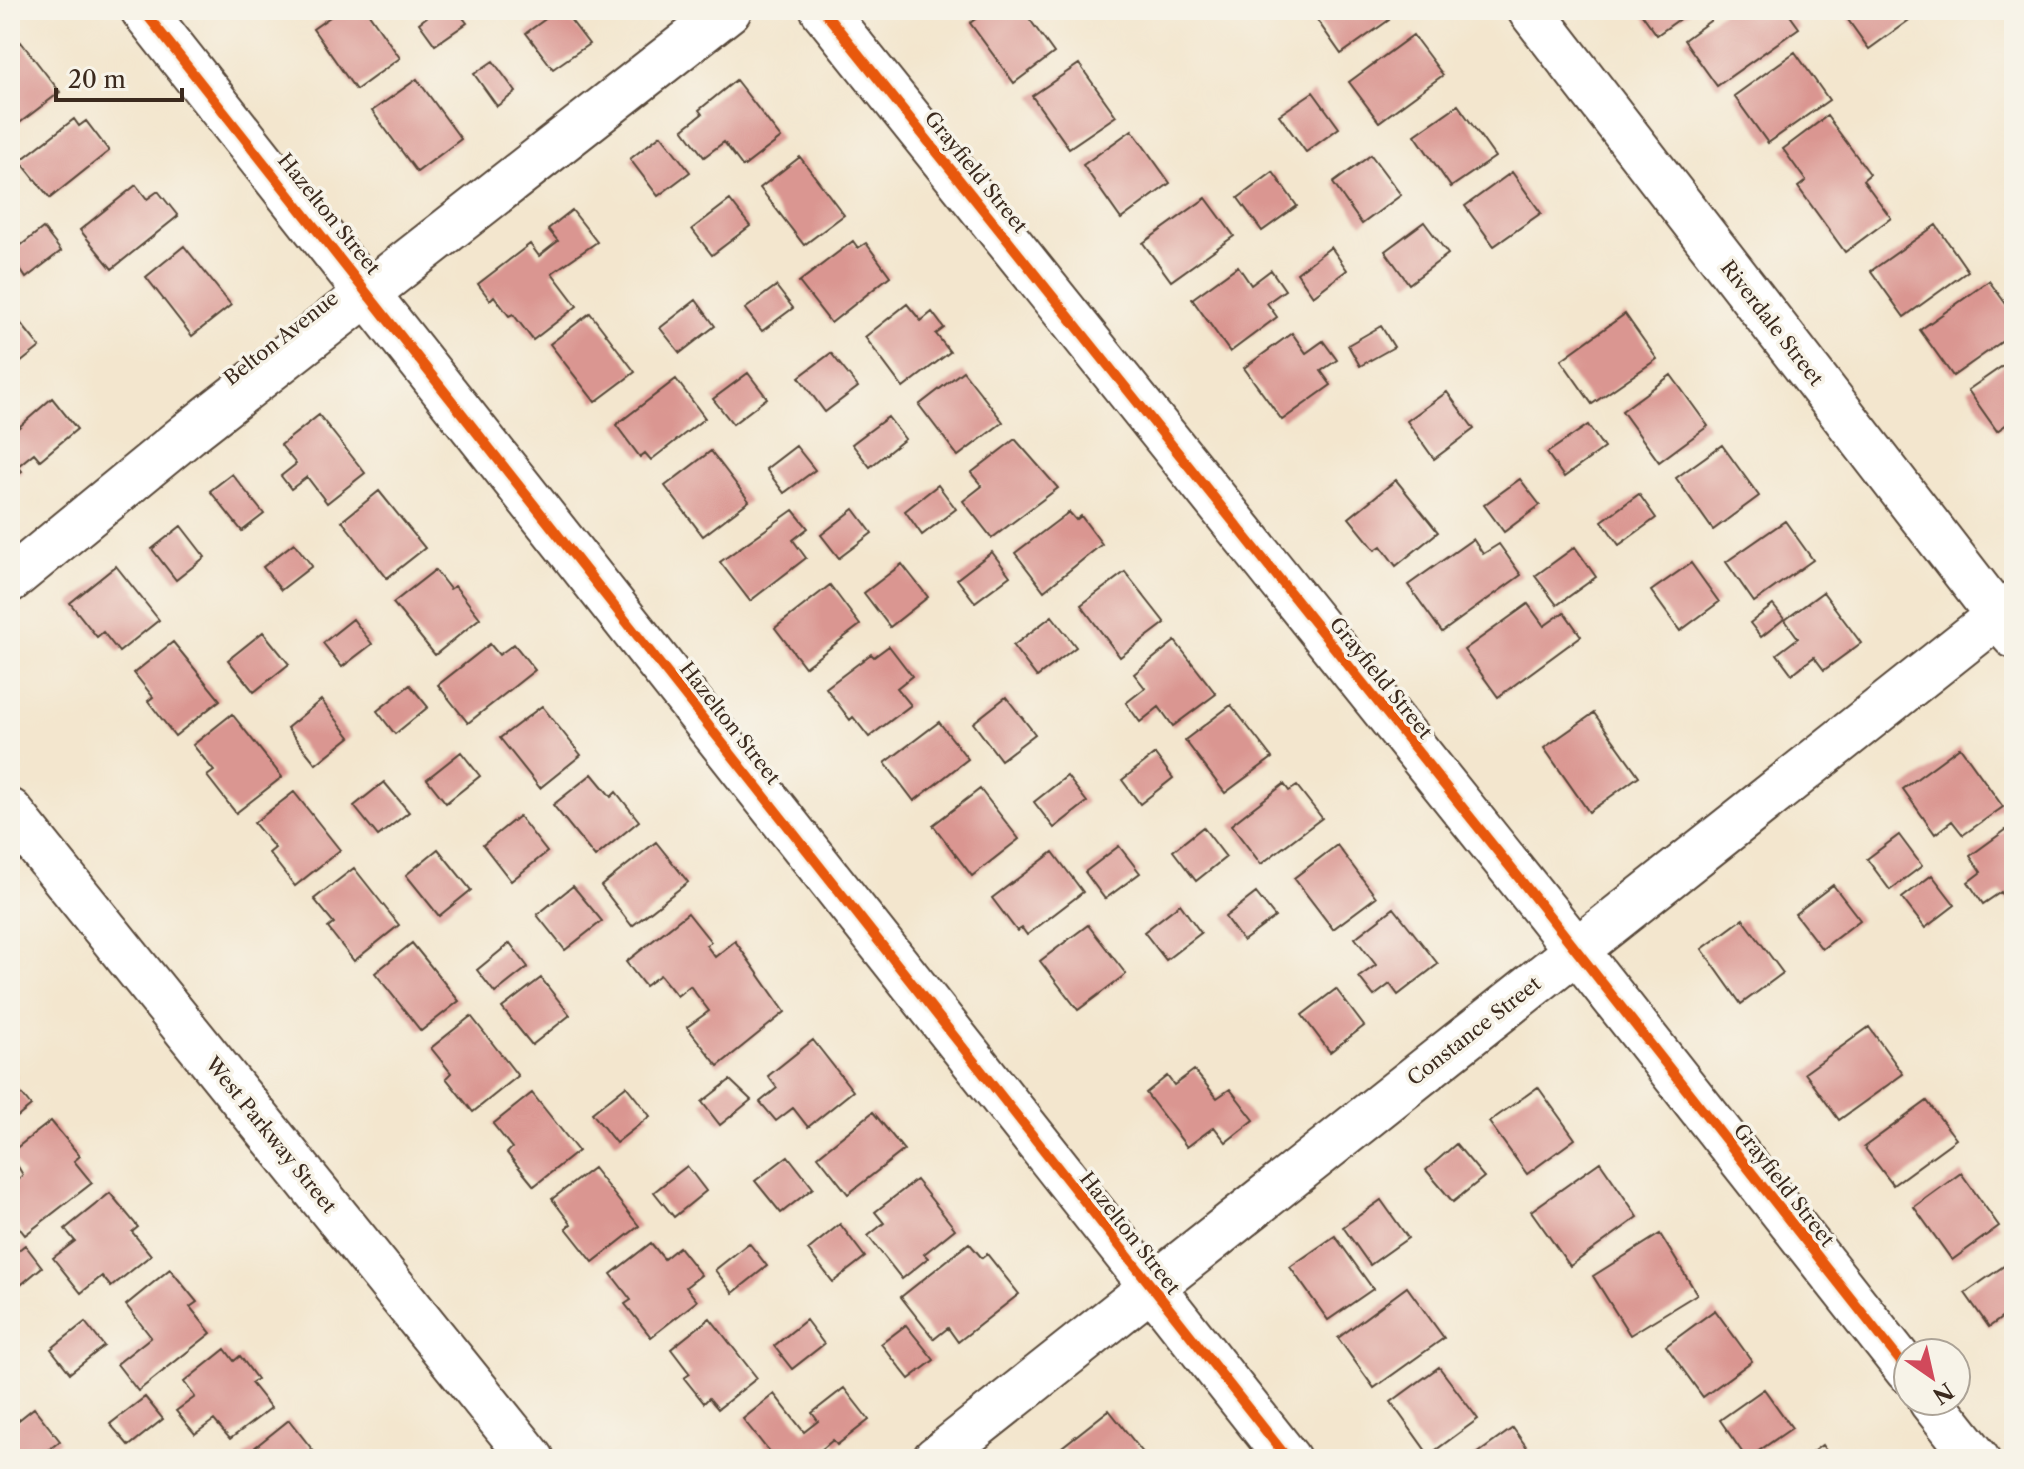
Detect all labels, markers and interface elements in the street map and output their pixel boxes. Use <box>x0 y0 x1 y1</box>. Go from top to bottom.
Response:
scale bar <box>56 52 182 102</box>
text: 20 m <box>68 65 126 94</box>
street label: Grayfield Street <box>920 106 1032 238</box>
street label: Hazelton Street <box>273 149 385 279</box>
street label: Riverdale Street <box>1716 256 1828 390</box>
street label: Belton Avenue <box>219 286 343 390</box>
street label: Grayfield Street <box>1325 612 1437 744</box>
street label: Hazelton Street <box>675 657 785 789</box>
street label: Constance Street <box>1403 971 1545 1091</box>
street label: West Parkway Street <box>200 1051 341 1218</box>
street label: Grayfield Street <box>1728 1119 1840 1251</box>
street label: Hazelton Street <box>1075 1167 1185 1299</box>
north arrow <box>1892 1337 1972 1417</box>
text: N <box>1927 1377 1958 1410</box>

